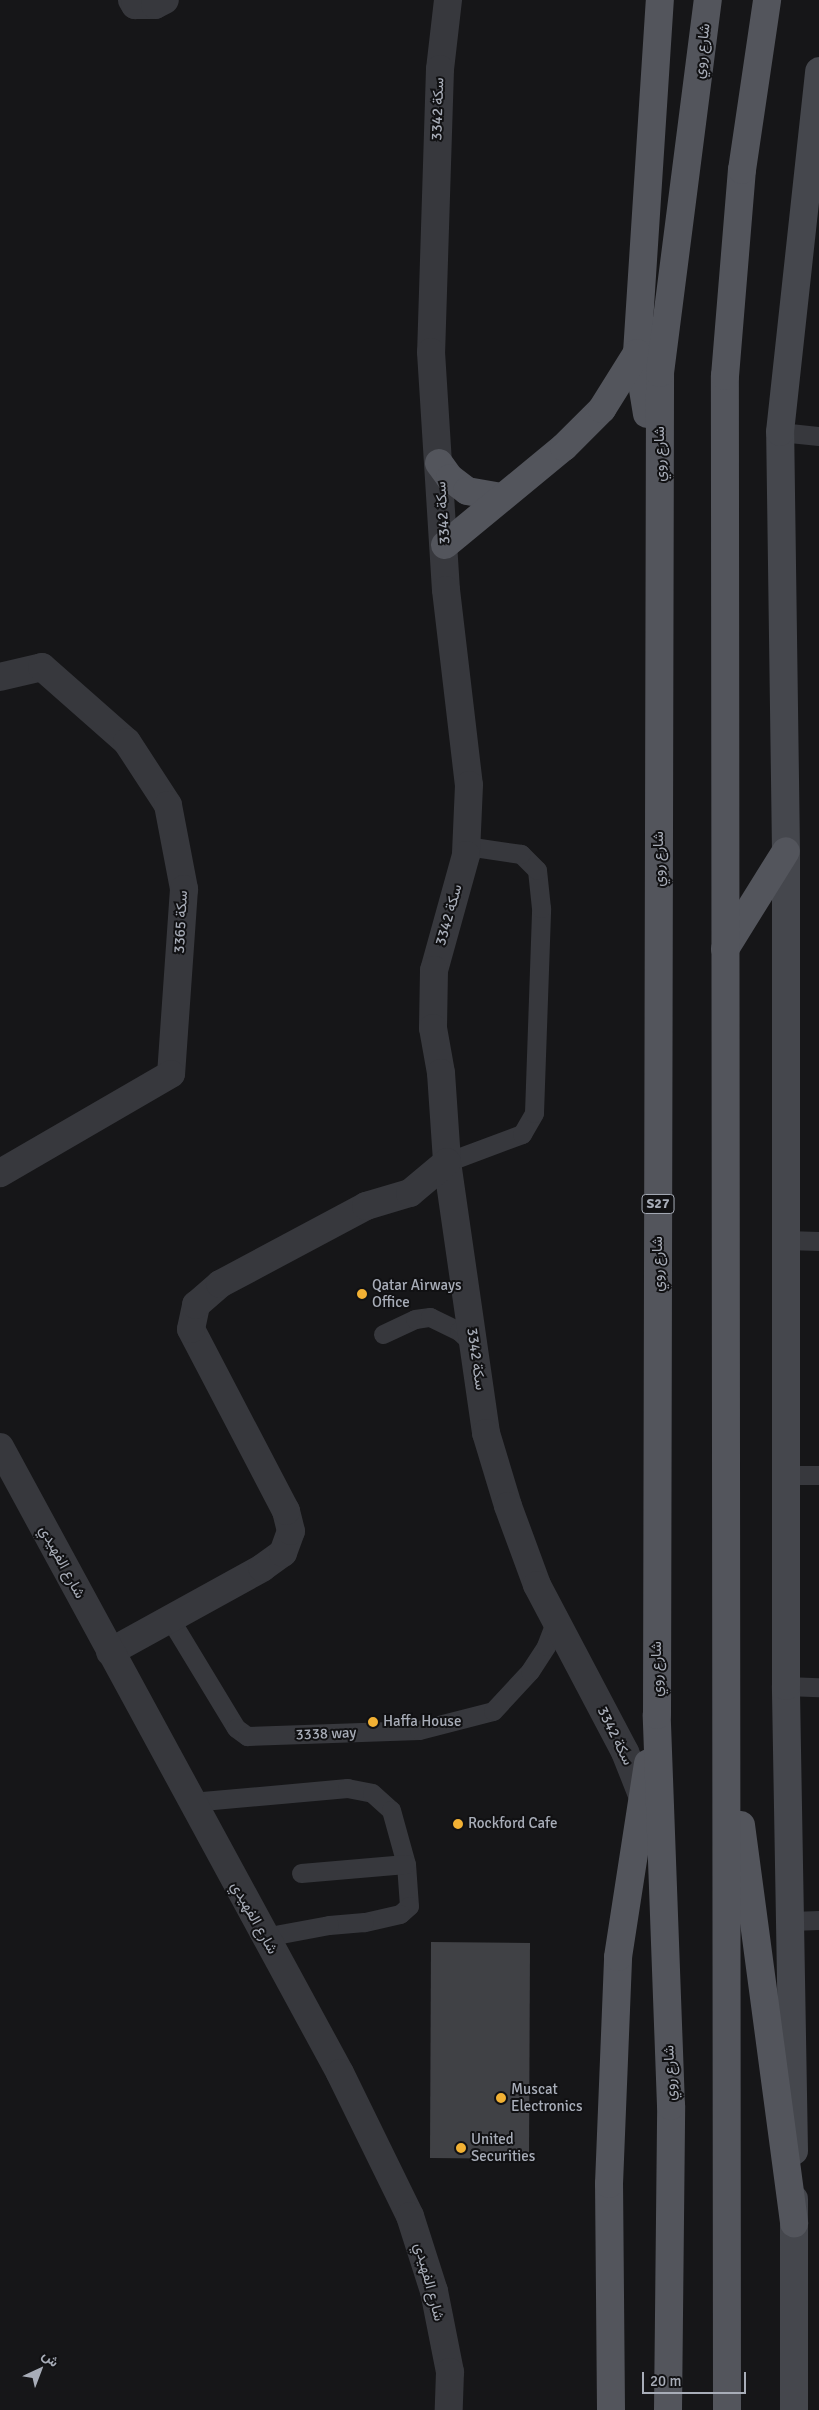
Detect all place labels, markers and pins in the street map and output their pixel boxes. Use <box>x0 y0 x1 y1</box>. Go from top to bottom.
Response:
place label: Qatar Airways Office <box>372 1276 461 1311</box>
marker: Qatar Airways Office <box>356 1288 368 1300</box>
place label: Haffa House <box>383 1713 461 1731</box>
marker: Haffa House <box>367 1716 379 1728</box>
place label: Rockford Cafe <box>468 1815 557 1833</box>
marker: Rockford Cafe <box>452 1818 464 1830</box>
place label: Muscat Electronics <box>511 2080 582 2115</box>
marker: Muscat Electronics <box>495 2092 507 2104</box>
place label: United Securities <box>471 2130 535 2165</box>
marker: United Securities <box>455 2142 467 2154</box>

